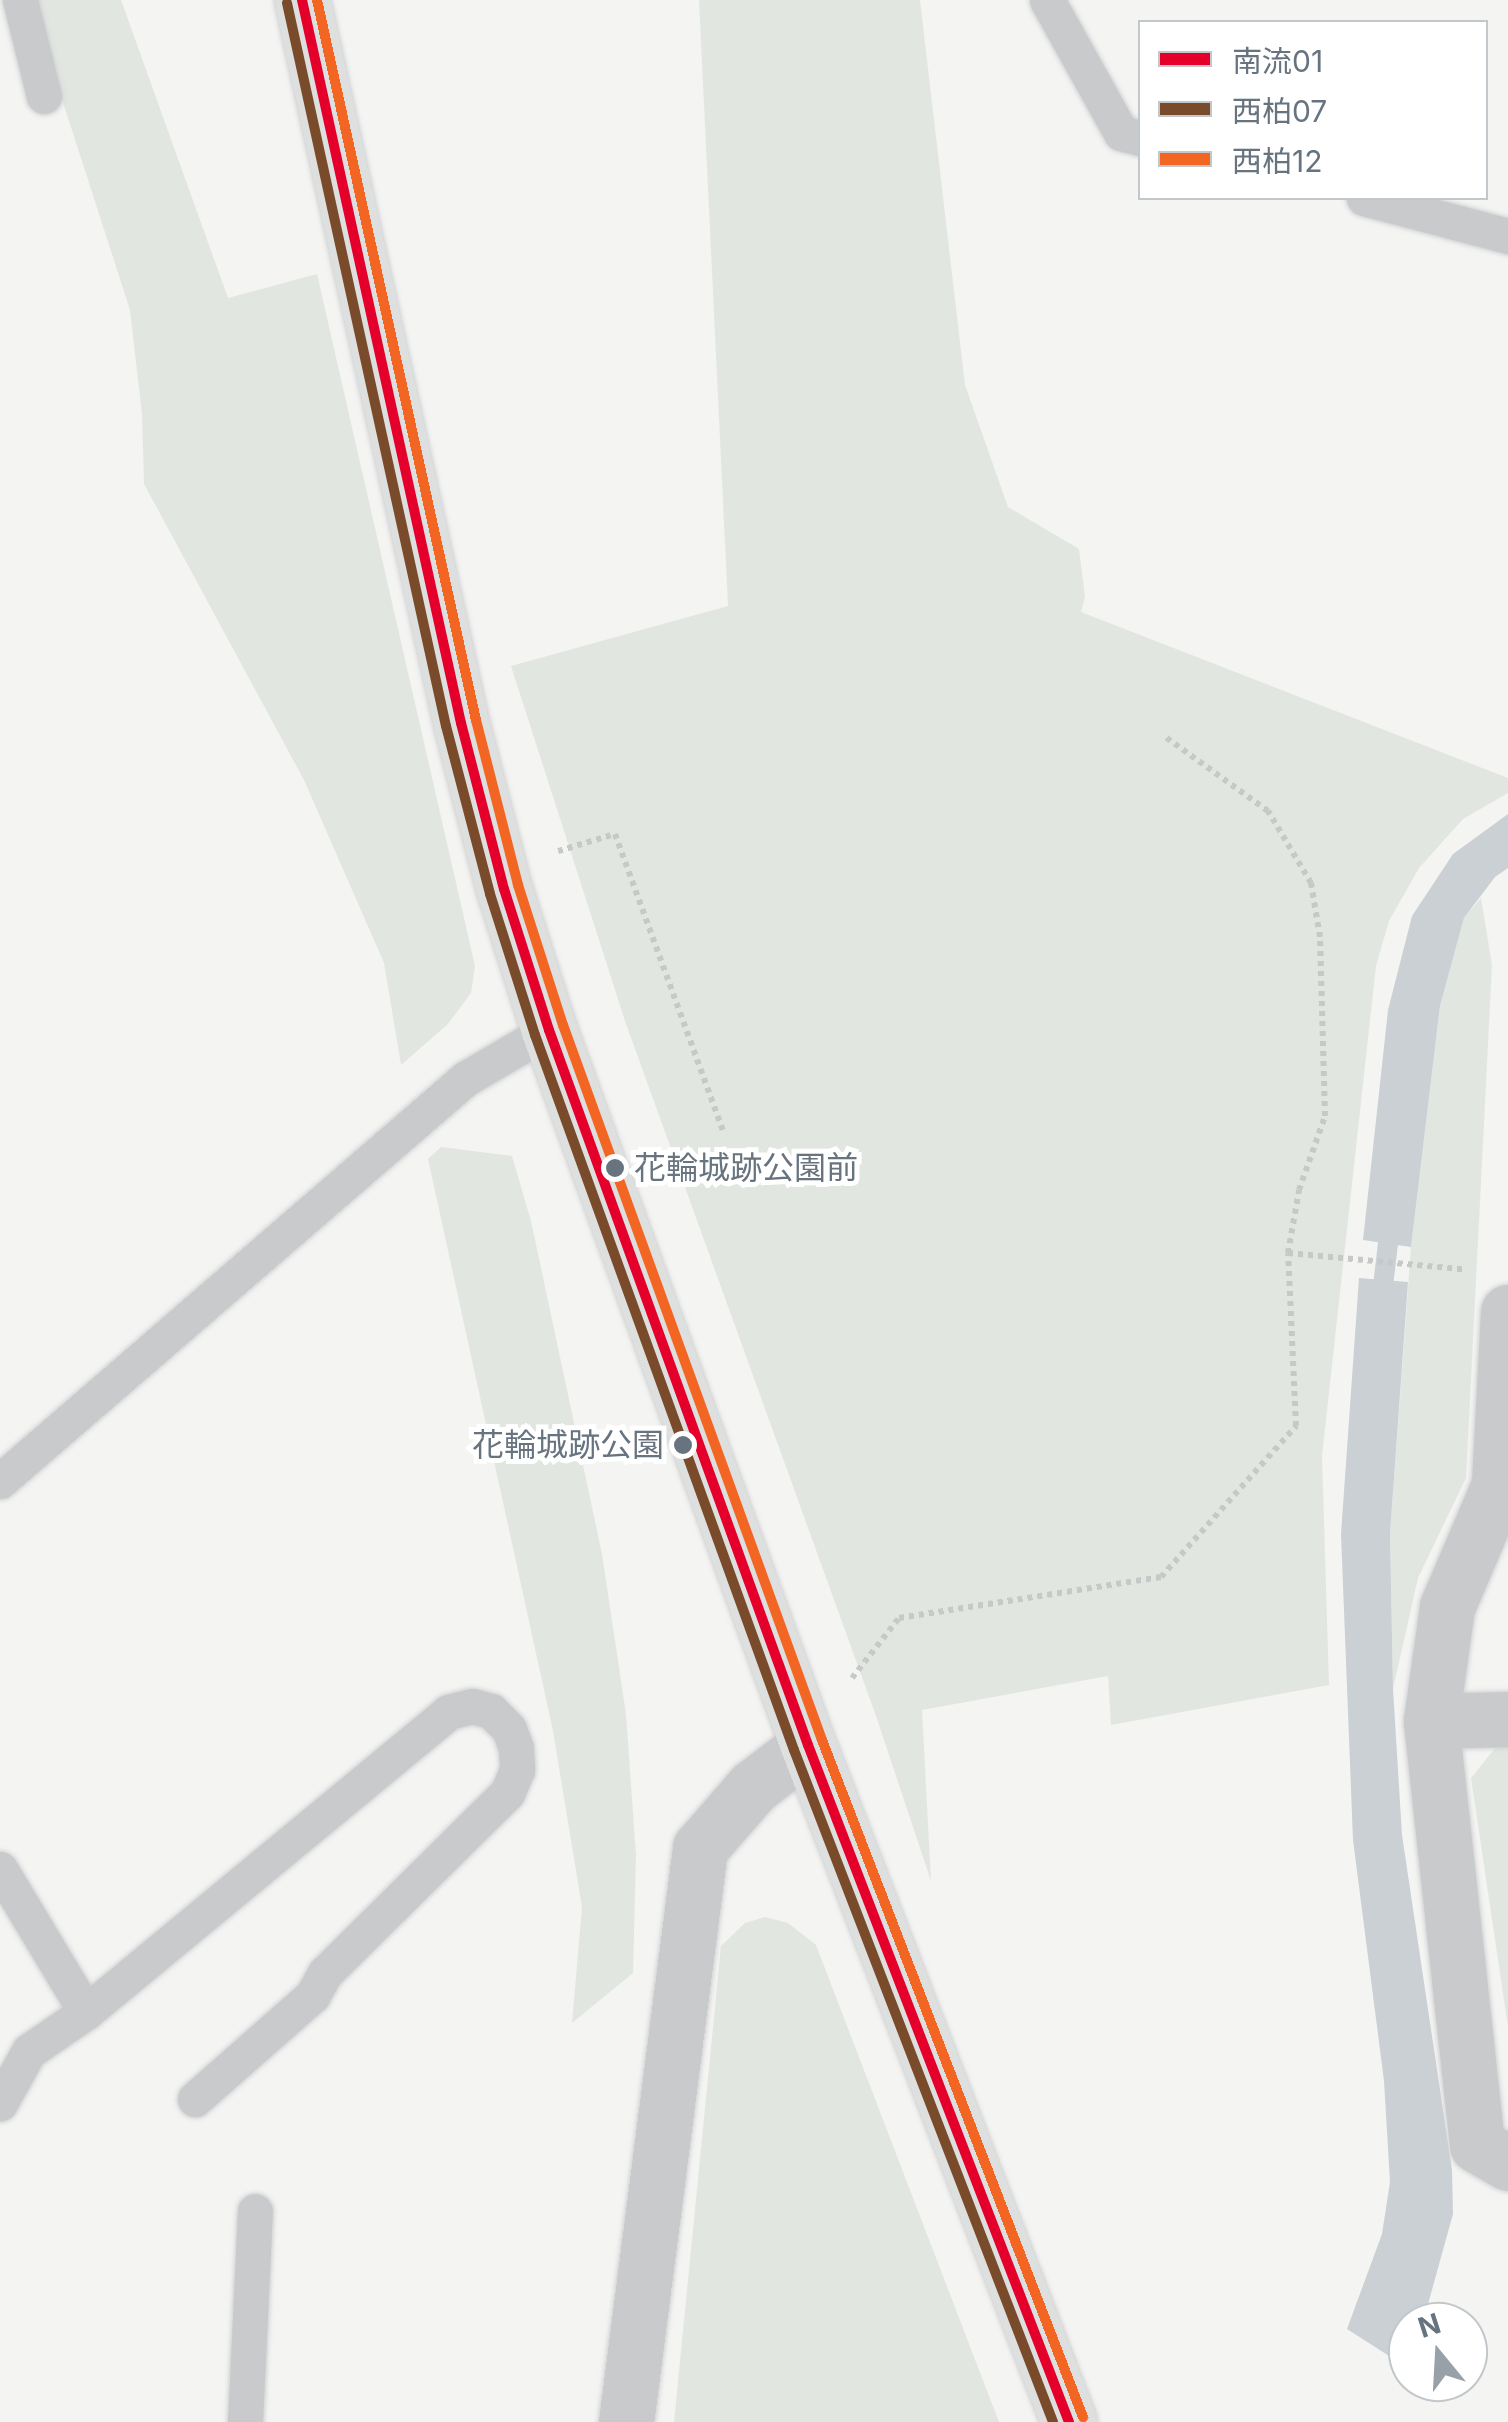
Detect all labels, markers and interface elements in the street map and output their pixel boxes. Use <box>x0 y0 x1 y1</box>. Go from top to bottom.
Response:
legend <box>1138 20 1488 200</box>
text: 南流01 <box>1232 43 1323 79</box>
text: 西柏07 <box>1232 93 1327 129</box>
text: 西柏12 <box>1232 143 1323 179</box>
place label: 花輪城跡公園前 <box>634 1149 858 1187</box>
marker: 花輪城跡公園前 <box>605 1158 625 1178</box>
place label: 花輪城跡公園 <box>472 1426 664 1464</box>
marker: 花輪城跡公園 <box>673 1435 693 1455</box>
north arrow <box>1388 2302 1488 2402</box>
text: N <box>1414 2306 1445 2345</box>

